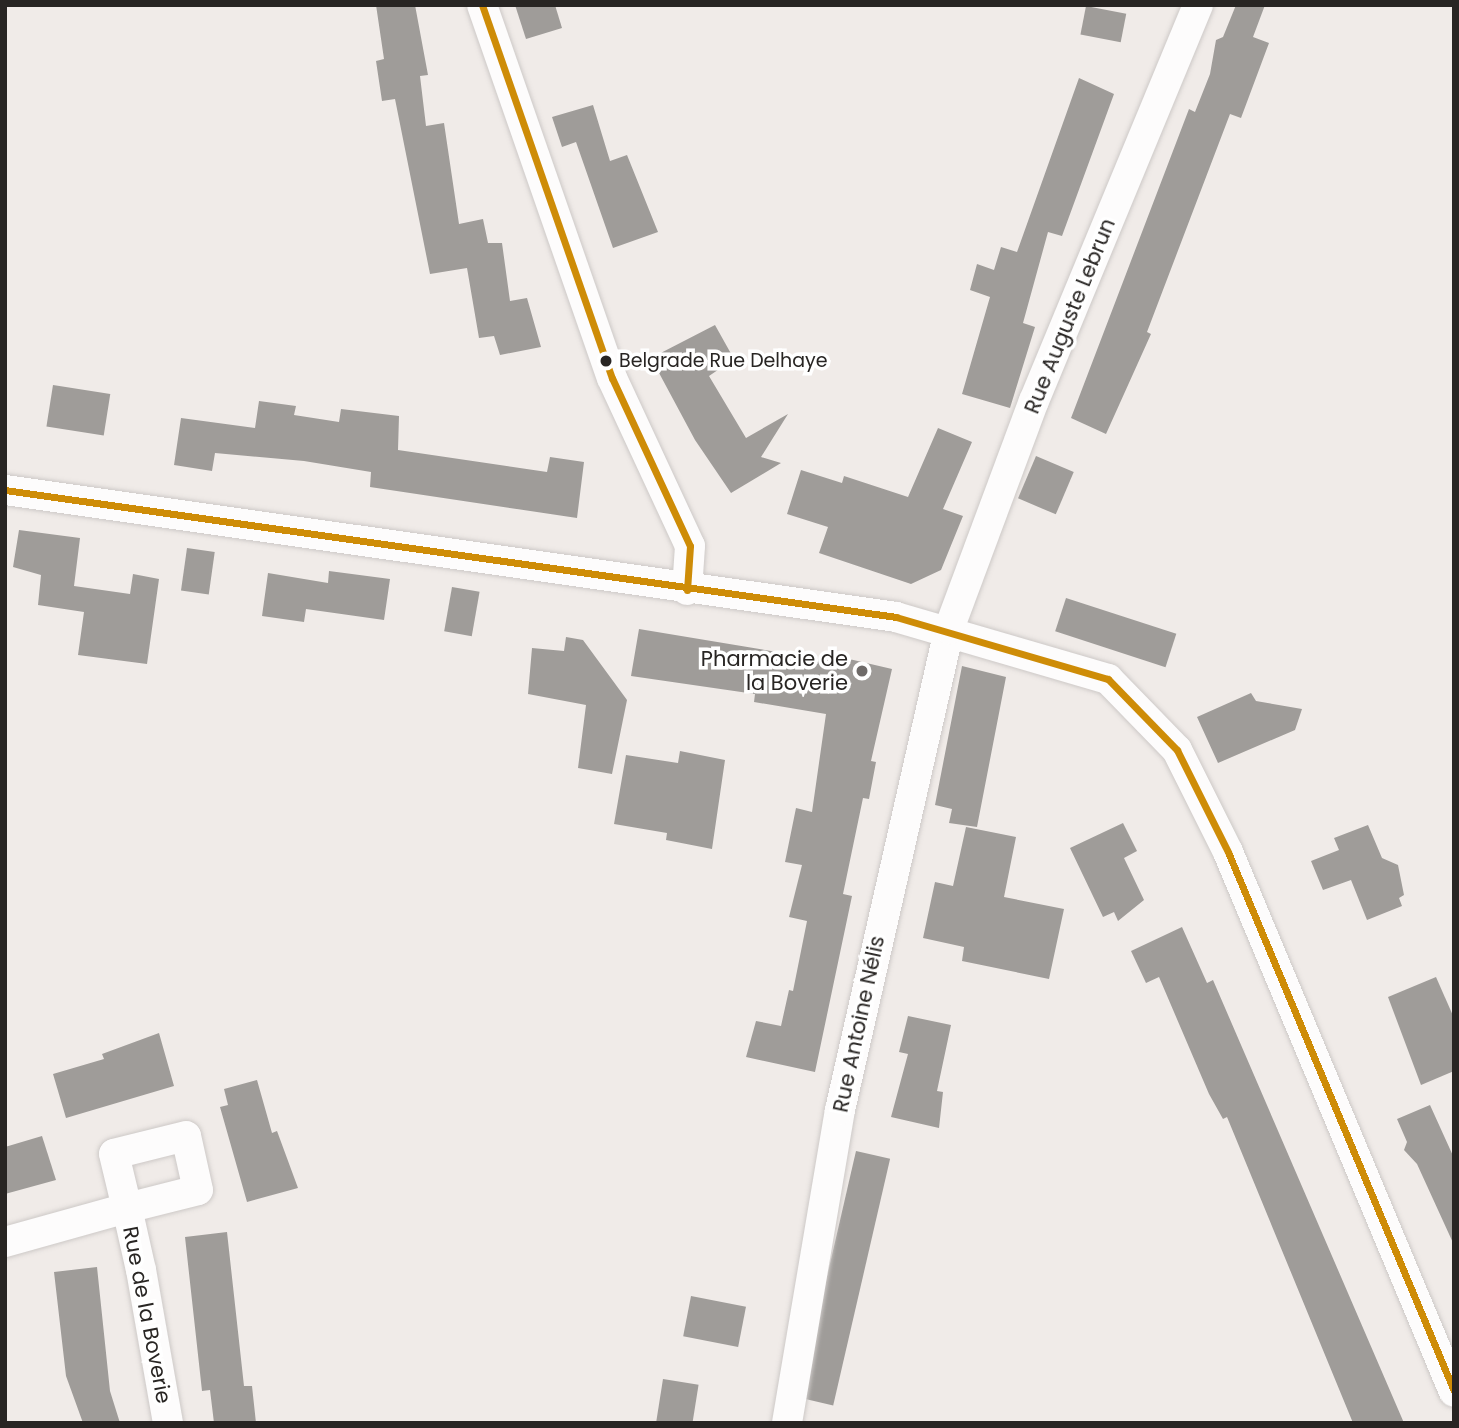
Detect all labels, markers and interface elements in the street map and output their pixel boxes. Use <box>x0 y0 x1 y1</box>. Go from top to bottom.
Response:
street label: Rue Auguste Lebrun <box>1019 215 1121 417</box>
place label: Belgrade Rue Delhaye <box>619 350 828 372</box>
marker: Belgrade Rue Delhaye <box>599 354 613 368</box>
place label: Pharmacie de la Boverie <box>701 646 848 696</box>
marker: Pharmacie de la Boverie <box>854 663 870 679</box>
street label: Rue Antoine Nélis <box>828 933 890 1115</box>
street label: Rue de la Boverie <box>117 1224 177 1406</box>

